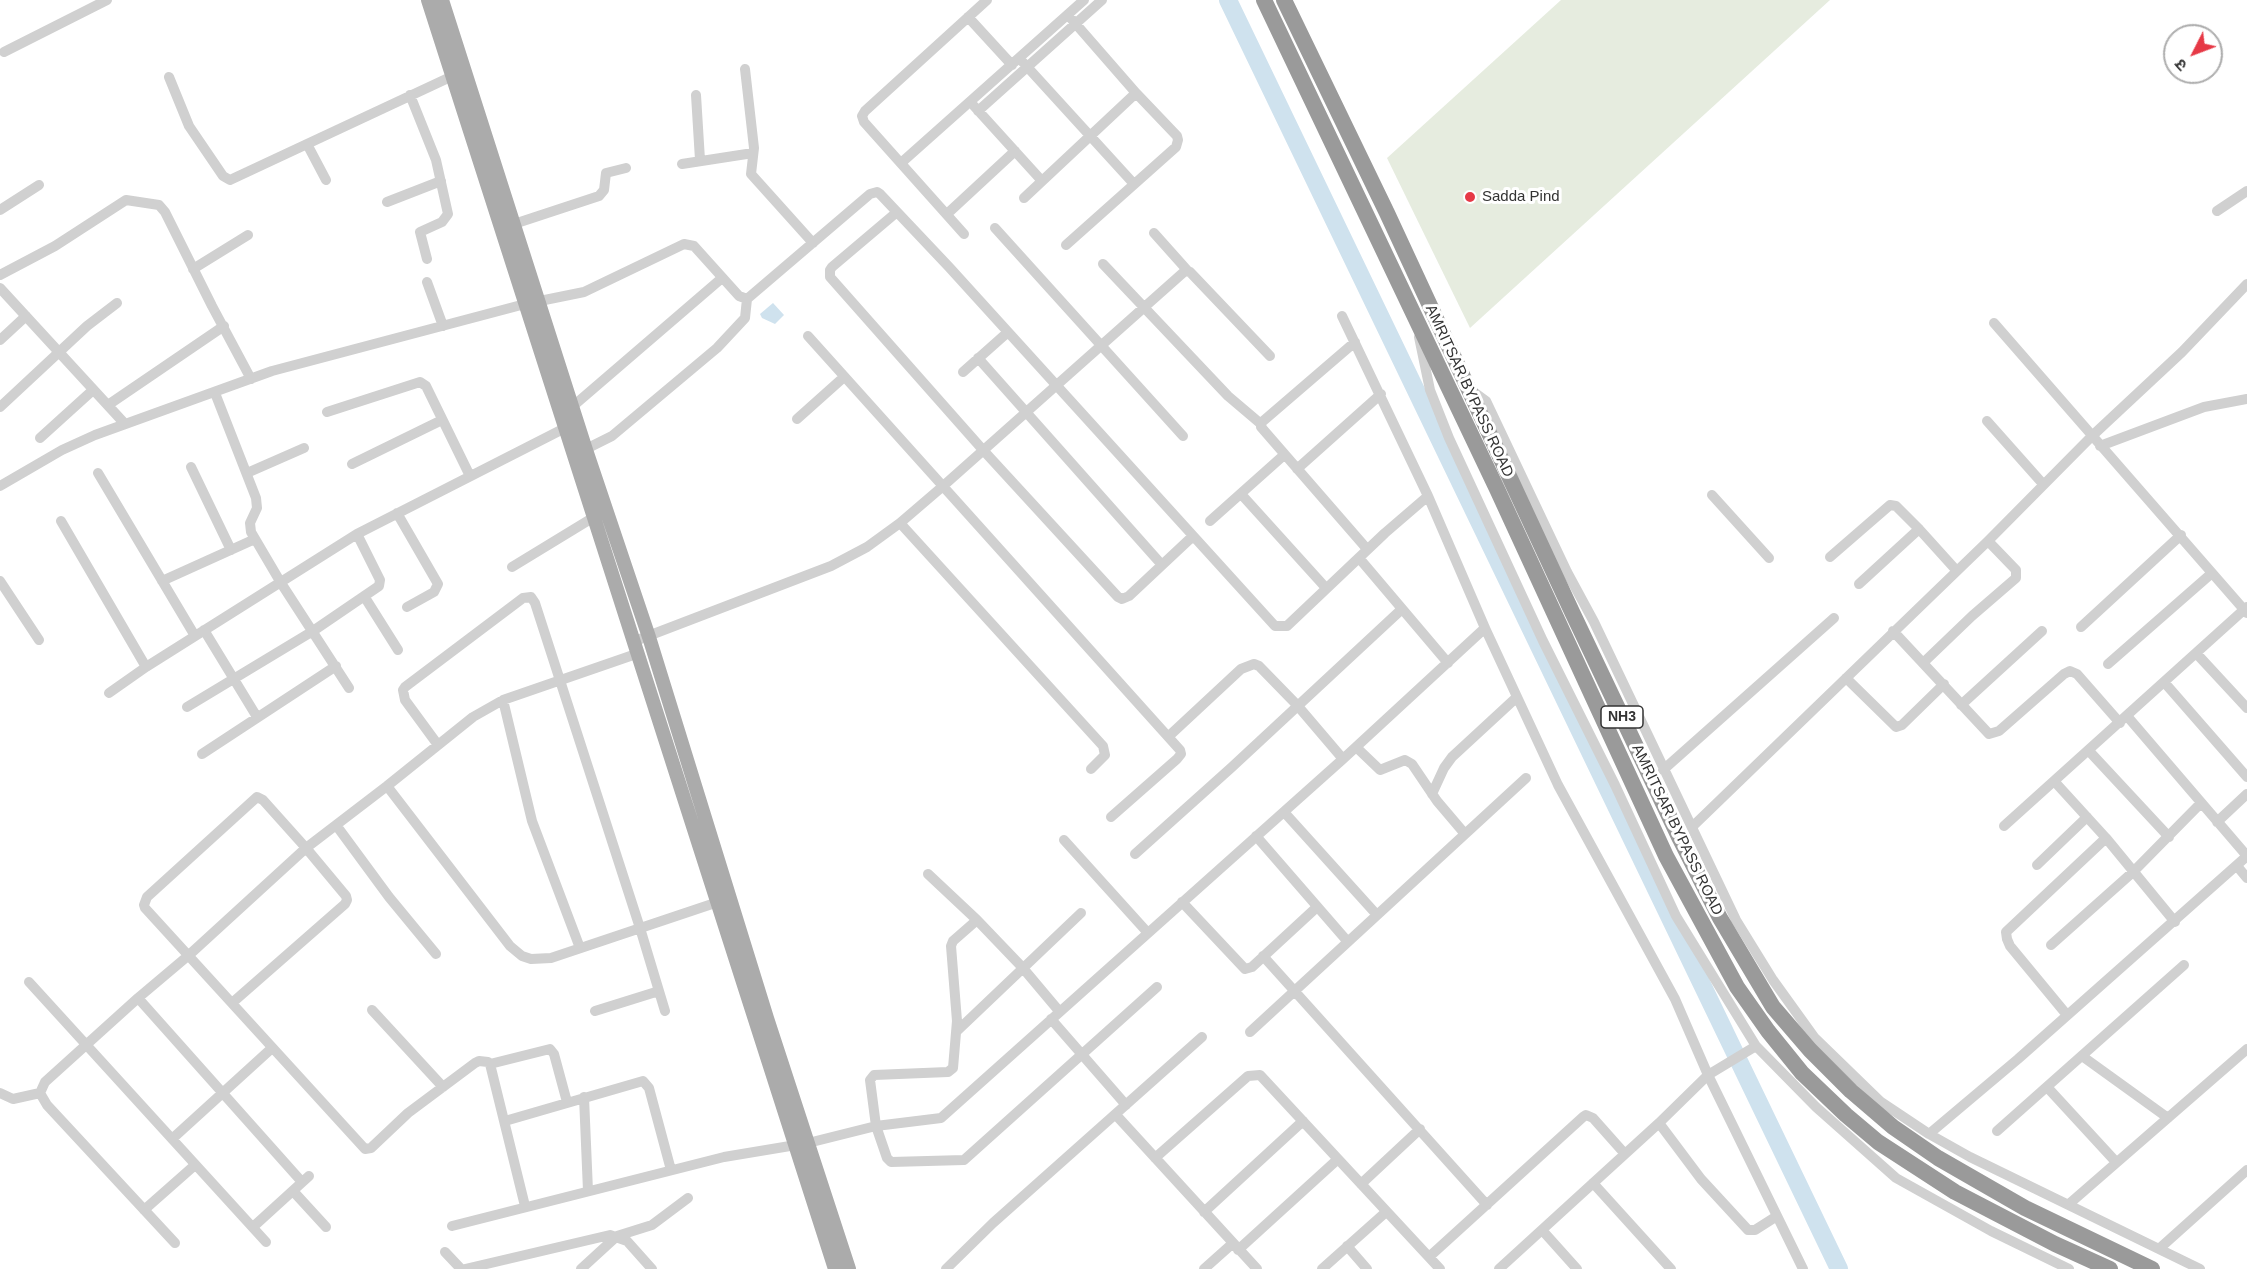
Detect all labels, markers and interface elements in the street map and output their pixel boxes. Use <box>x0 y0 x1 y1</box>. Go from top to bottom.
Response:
north arrow <box>2163 24 2223 84</box>
text: उ <box>2171 56 2190 74</box>
place label: Sadda Pind <box>1482 188 1560 206</box>
marker: Sadda Pind <box>1463 190 1477 204</box>
street label: AMRITSAR BYPASS ROAD <box>1421 302 1517 480</box>
road number: NH3 <box>1601 706 1643 728</box>
street label: AMRITSAR BYPASS ROAD <box>1628 742 1726 918</box>

